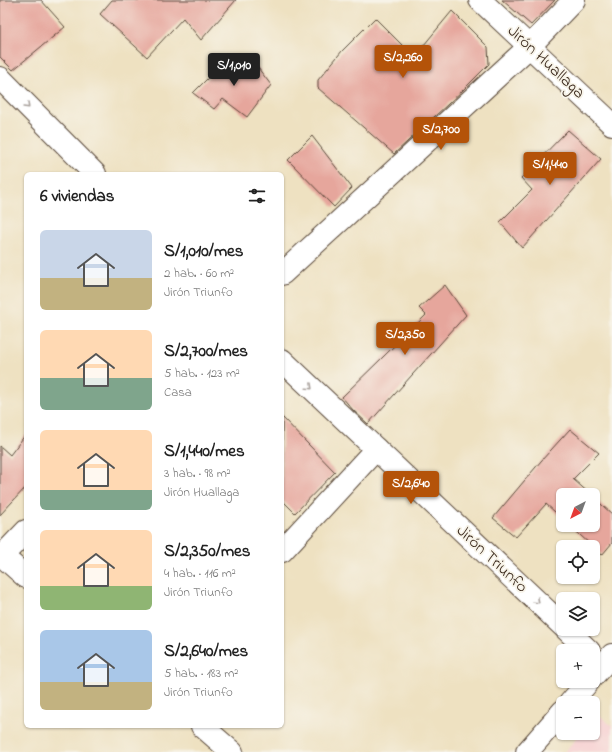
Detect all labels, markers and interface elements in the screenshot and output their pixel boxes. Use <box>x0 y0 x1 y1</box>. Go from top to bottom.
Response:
street label: Jirón Huallaga <box>500 19 591 106</box>
pin: S/2,260 <box>366 45 440 79</box>
text: S/2,260 <box>384 48 422 67</box>
pin: S/1,010 <box>197 53 271 87</box>
text: S/1,010 <box>217 56 251 75</box>
one-way arrow <box>23 101 30 109</box>
pin: S/2,700 <box>404 117 478 151</box>
text: S/2,700 <box>422 120 460 139</box>
pin: S/1,440 <box>513 152 587 186</box>
text: S/1,440 <box>532 155 568 174</box>
text: 6 viviendas <box>40 184 114 209</box>
icon: filters <box>246 185 268 207</box>
text: S/1,010/mes <box>164 239 243 264</box>
icon: home <box>72 246 120 294</box>
text: 2 hab. · 60 m² <box>164 264 234 283</box>
text: Jirón Triunfo <box>164 283 233 302</box>
pin: S/2,350 <box>368 322 442 356</box>
text: S/2,350 <box>385 325 425 344</box>
text: S/2,700/mes <box>164 339 248 364</box>
icon: home <box>72 346 120 394</box>
text: 5 hab. · 123 m² <box>164 364 240 383</box>
one-way arrow <box>305 382 313 390</box>
text: Casa <box>164 383 192 402</box>
text: S/1,440/mes <box>164 439 245 464</box>
icon: home <box>72 446 120 494</box>
text: 3 hab. · 98 m² <box>164 464 231 483</box>
pin: S/2,640 <box>374 471 448 505</box>
text: S/2,640 <box>392 474 430 493</box>
text: Jirón Huallaga <box>164 483 239 502</box>
north arrow <box>556 488 600 532</box>
map controls <box>556 488 600 740</box>
street label: Jirón Triunfo <box>451 519 534 599</box>
text: S/2,350/mes <box>164 539 250 564</box>
button: locate <box>556 540 600 584</box>
icon: home <box>72 546 120 594</box>
text: 4 hab. · 116 m² <box>164 564 236 583</box>
text: Jirón Triunfo <box>164 583 233 602</box>
button: layers <box>556 592 600 636</box>
one-way arrow <box>532 597 540 604</box>
text: S/2,640/mes <box>164 639 248 664</box>
button: + <box>556 644 600 688</box>
icon: home <box>72 646 120 694</box>
text: 5 hab. · 183 m² <box>164 664 238 683</box>
text: Jirón Triunfo <box>164 683 233 702</box>
button: − <box>556 696 600 740</box>

